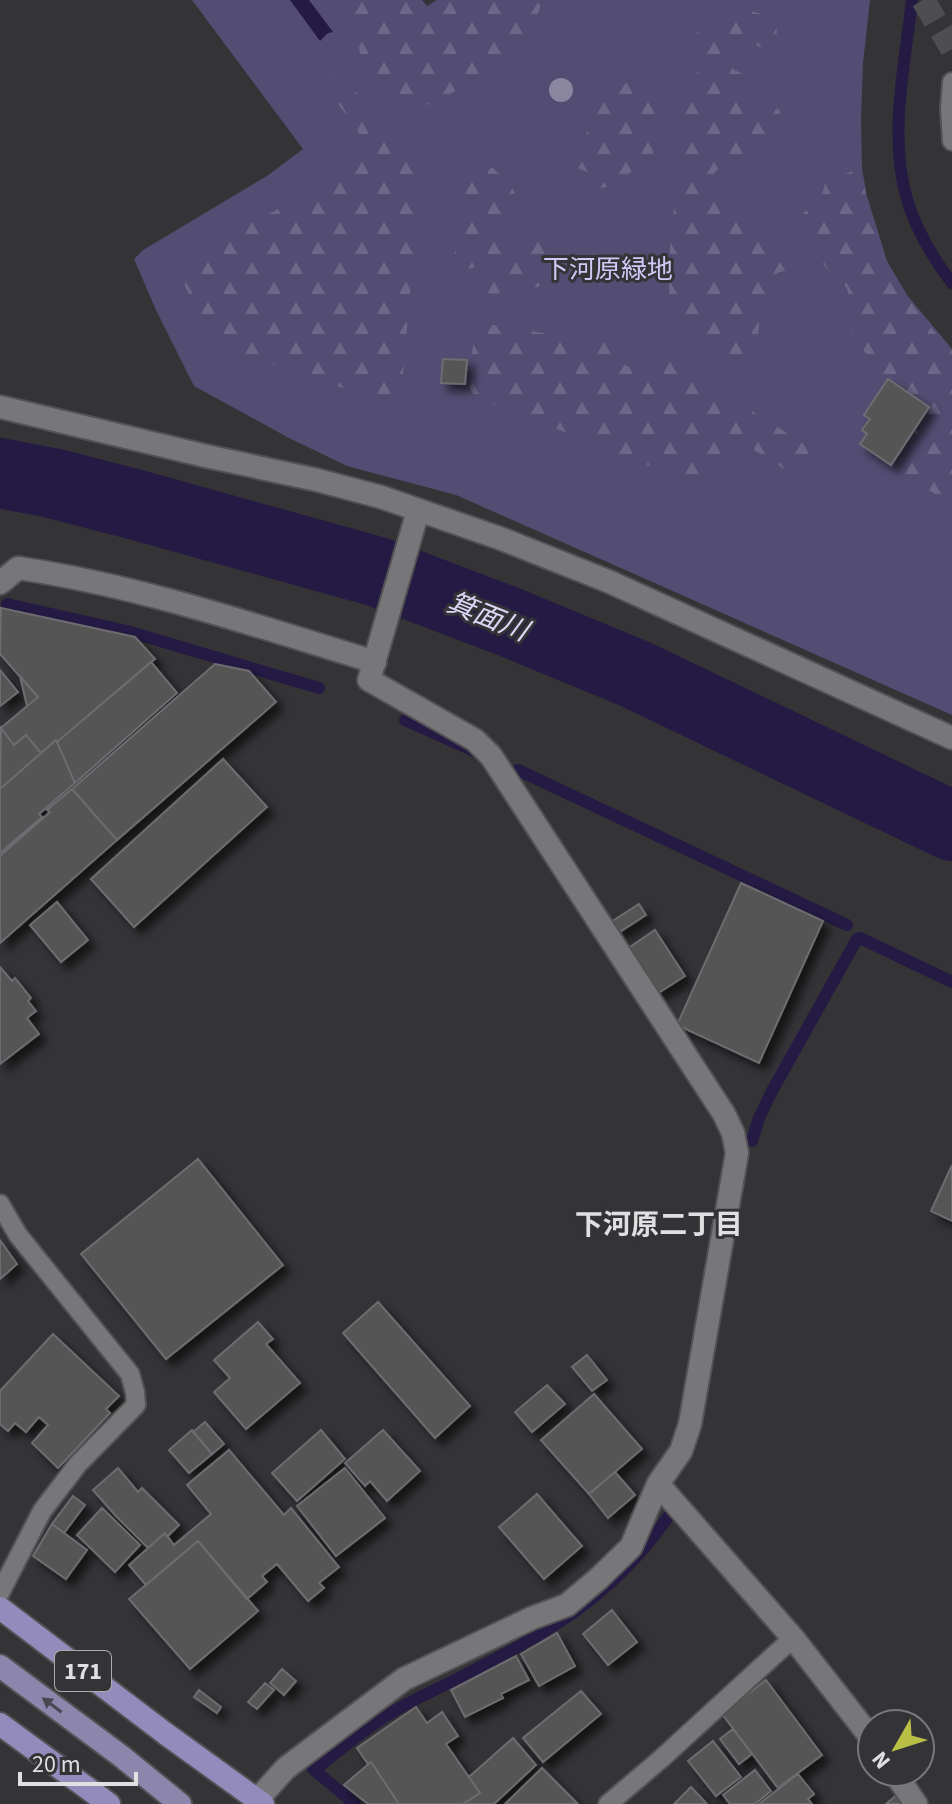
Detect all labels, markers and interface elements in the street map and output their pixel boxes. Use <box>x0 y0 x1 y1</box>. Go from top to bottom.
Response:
park label: 下河原緑地 <box>543 251 673 288</box>
water label: 箕面川 <box>441 583 537 652</box>
district label: 下河原二丁目 <box>575 1205 743 1245</box>
road number: 171 <box>55 1651 111 1691</box>
one-way arrow <box>41 1697 63 1713</box>
north arrow <box>856 1708 936 1788</box>
scale bar <box>20 1736 136 1786</box>
text: N <box>864 1744 898 1776</box>
text: 20 m <box>32 1747 81 1782</box>

